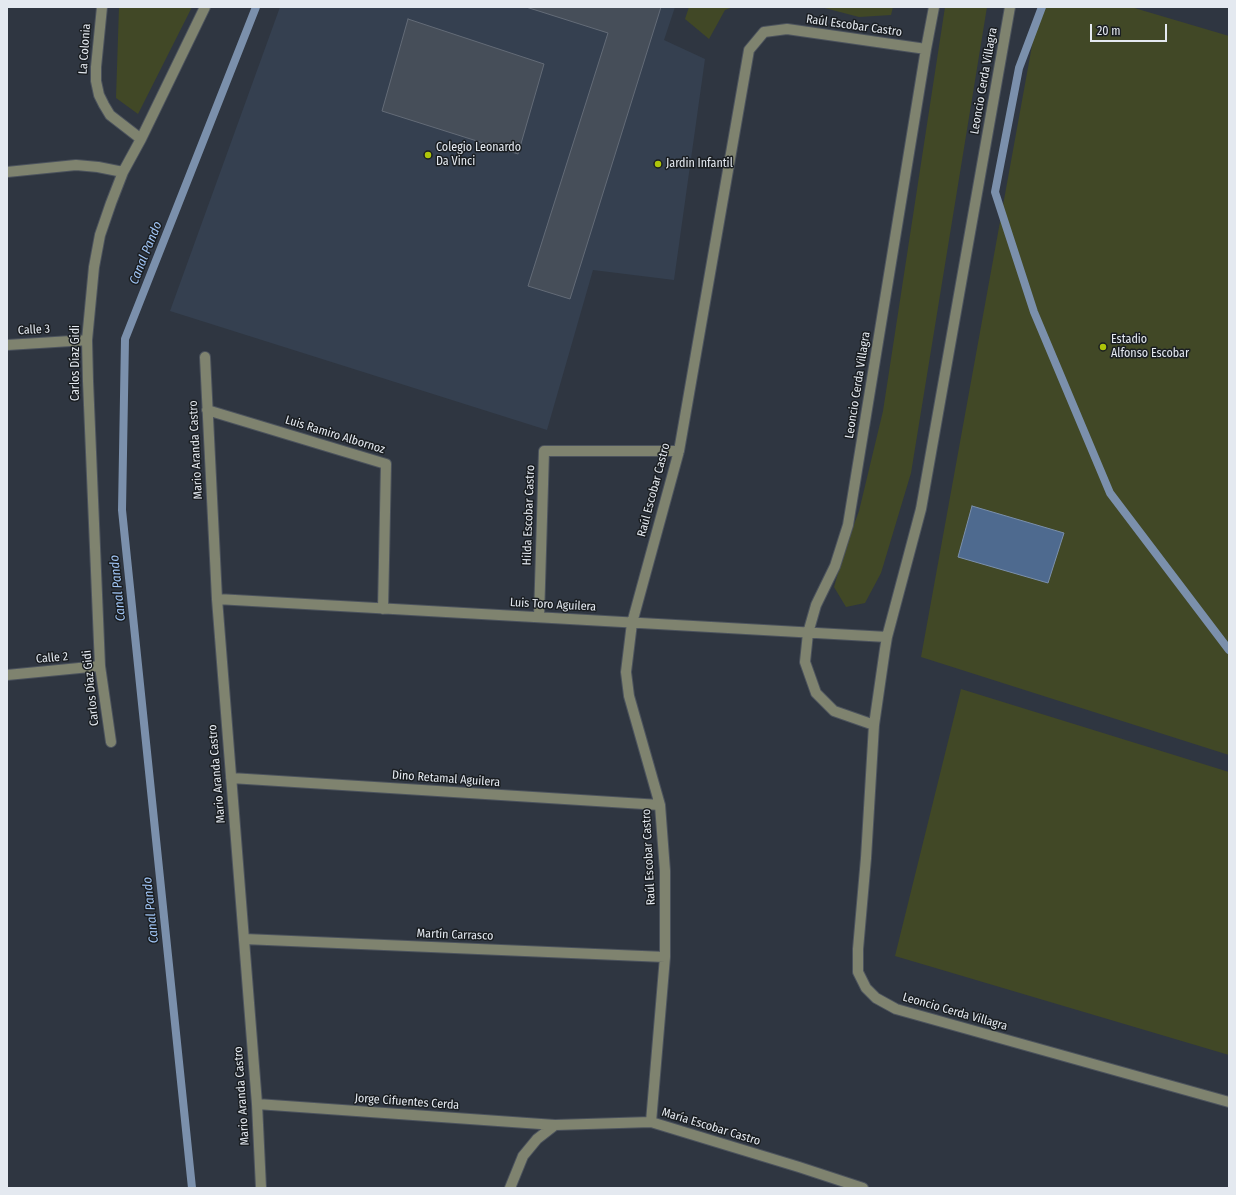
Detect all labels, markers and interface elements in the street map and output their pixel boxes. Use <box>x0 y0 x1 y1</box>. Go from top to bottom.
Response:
street label: Raúl Escobar Castro <box>805 12 903 40</box>
scale bar <box>1092 16 1169 42</box>
street label: La Colonia <box>76 23 94 75</box>
text: 20 m <box>1097 24 1121 38</box>
street label: Leoncio Cerda Villagra <box>968 26 1000 136</box>
place label: Colegio Leonardo Da Vinci <box>436 141 521 169</box>
marker: Colegio Leonardo Da Vinci <box>423 150 433 160</box>
place label: Jardin Infantil <box>666 157 733 171</box>
marker: Jardin Infantil <box>653 159 663 169</box>
water label: Canal Pando <box>126 219 166 287</box>
street label: Calle 3 <box>18 322 50 338</box>
street label: Carlos Díaz Gidi <box>69 325 83 401</box>
street label: Leoncio Cerda Villagra <box>842 330 874 440</box>
place label: Estadio Alfonso Escobar <box>1111 333 1189 361</box>
marker: Estadio Alfonso Escobar <box>1098 342 1108 352</box>
street label: Mario Aranda Castro <box>186 400 206 500</box>
street label: Luis Ramiro Albornoz <box>283 413 387 457</box>
street label: Raúl Escobar Castro <box>635 441 673 539</box>
street label: Hilda Escobar Castro <box>520 464 538 566</box>
water label: Canal Pando <box>107 554 129 622</box>
street label: Luis Toro Aguilera <box>509 596 597 614</box>
street label: Calle 2 <box>35 649 69 667</box>
street label: Carlos Díaz Gidi <box>80 649 102 727</box>
street label: Mario Aranda Castro <box>206 724 228 824</box>
street label: Dino Retamal Aguilera <box>391 768 501 790</box>
street label: Raúl Escobar Castro <box>639 808 659 906</box>
water label: Canal Pando <box>140 876 162 944</box>
street label: Martín Carrasco <box>416 926 494 944</box>
street label: Leoncio Cerda Villagra <box>901 990 1009 1034</box>
street label: Mario Aranda Castro <box>231 1046 253 1146</box>
street label: Jorge Cifuentes Cerda <box>354 1091 460 1113</box>
street label: María Escobar Castro <box>660 1105 762 1149</box>

